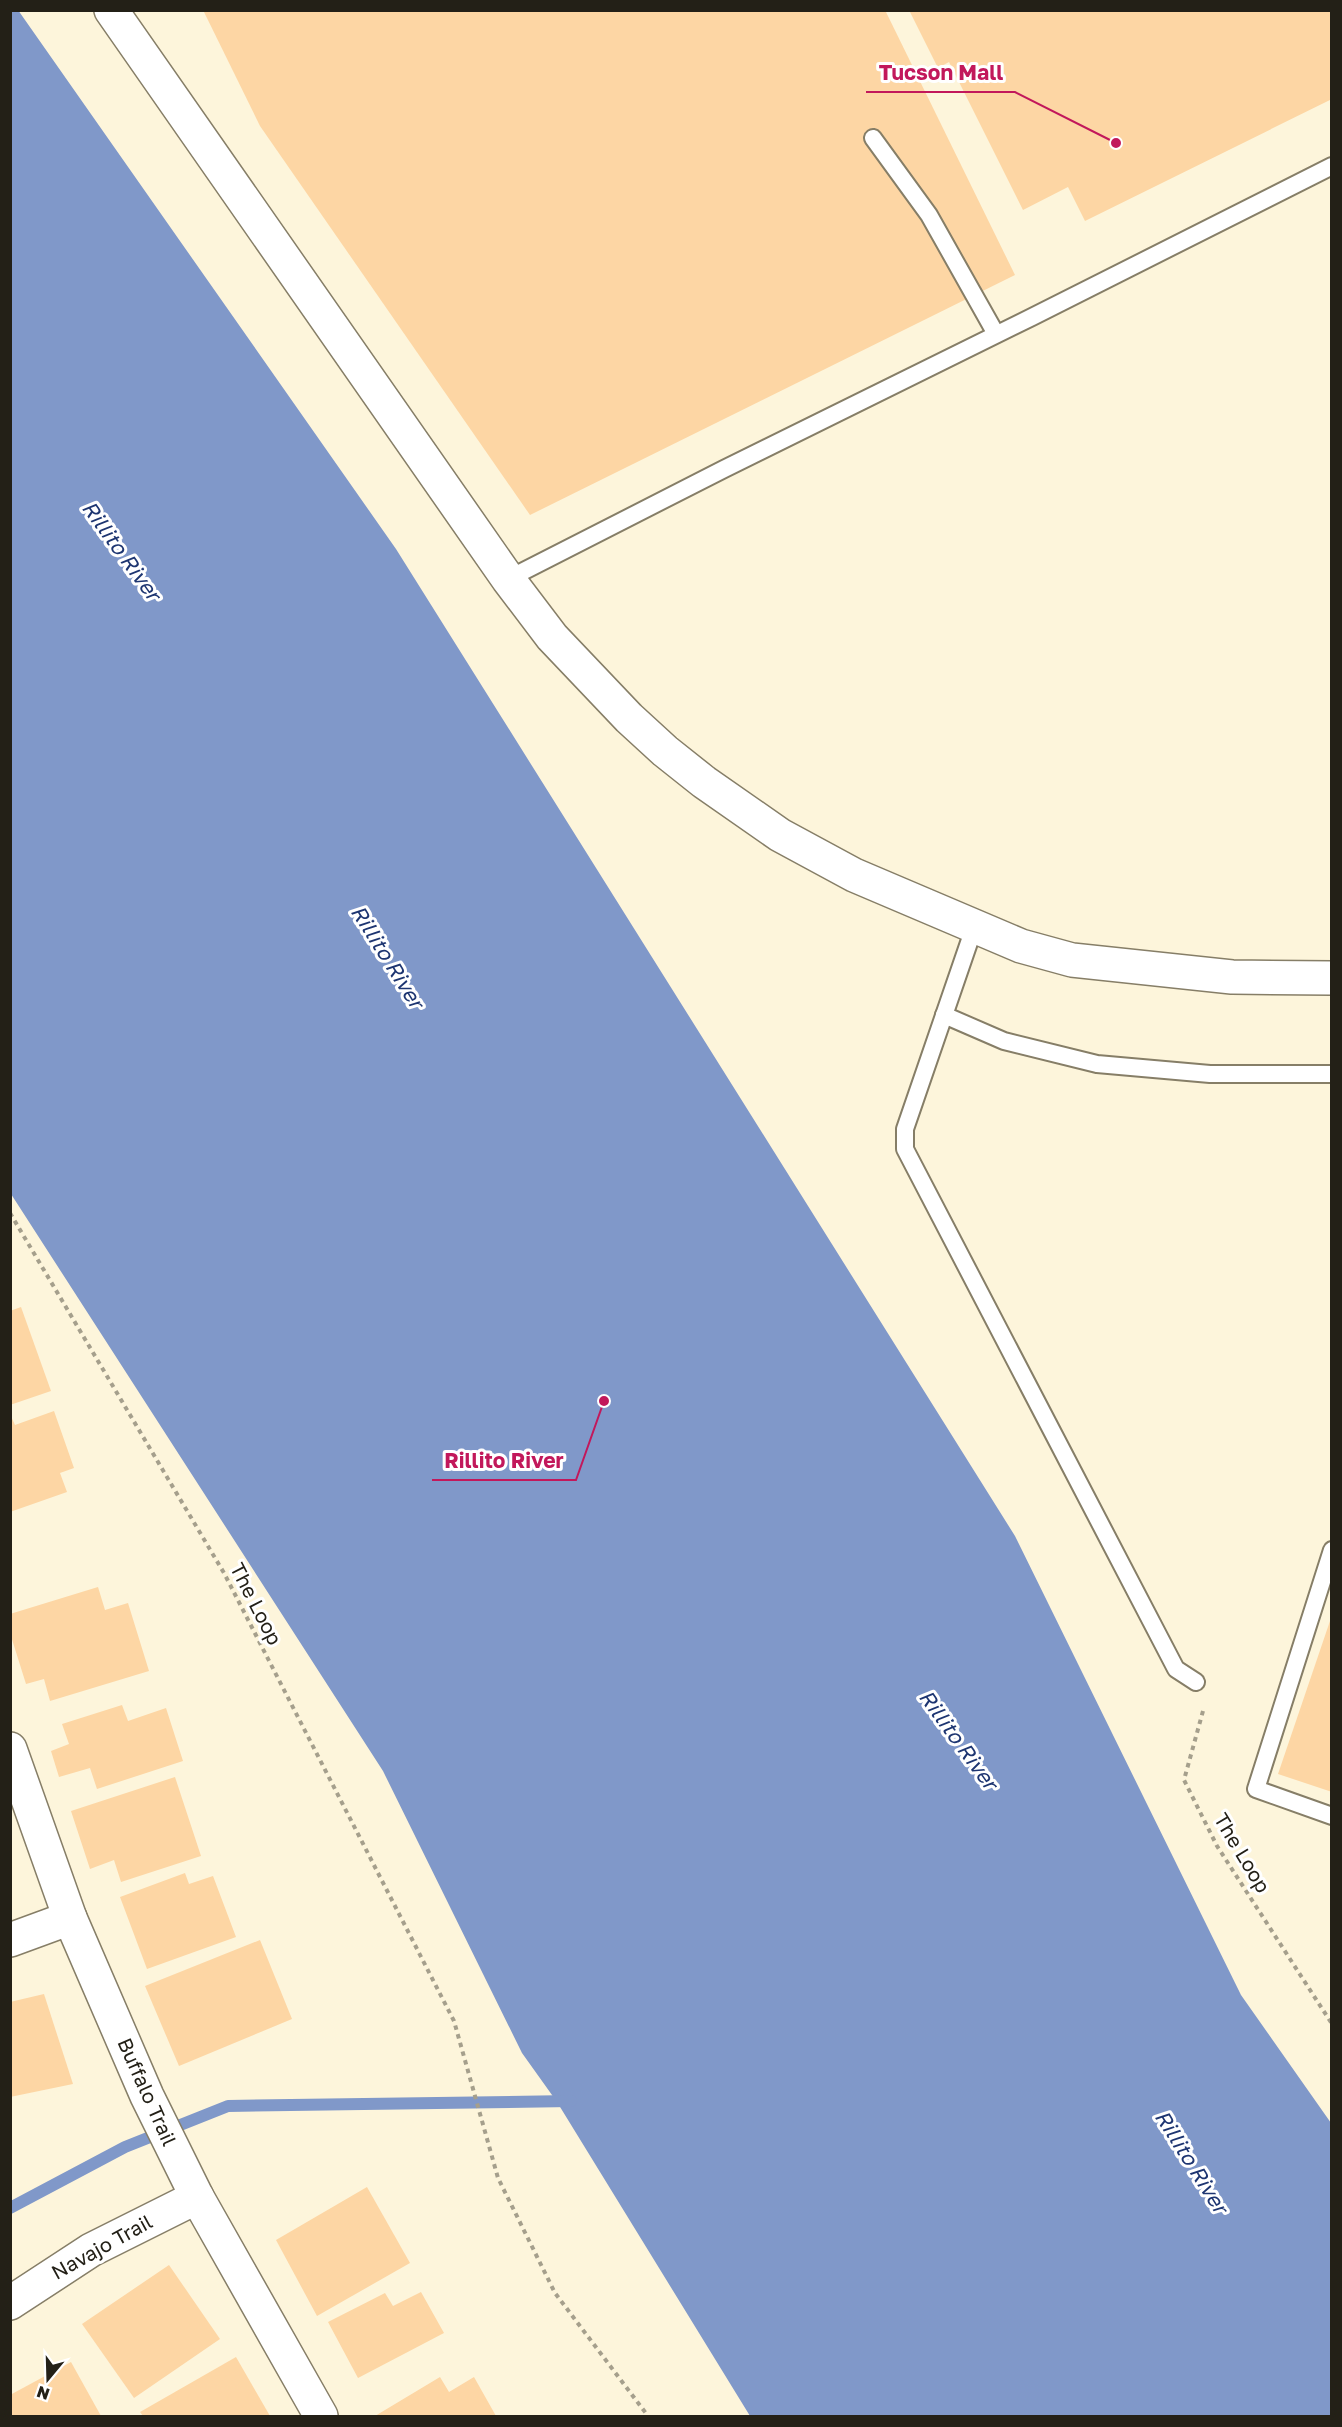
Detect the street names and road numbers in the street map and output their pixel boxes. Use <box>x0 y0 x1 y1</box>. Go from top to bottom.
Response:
street label: The Loop <box>226 1559 288 1649</box>
street label: The Loop <box>1210 1808 1276 1897</box>
street label: Buffalo Trail <box>113 2034 182 2149</box>
street label: Navajo Trail <box>47 2209 156 2284</box>

